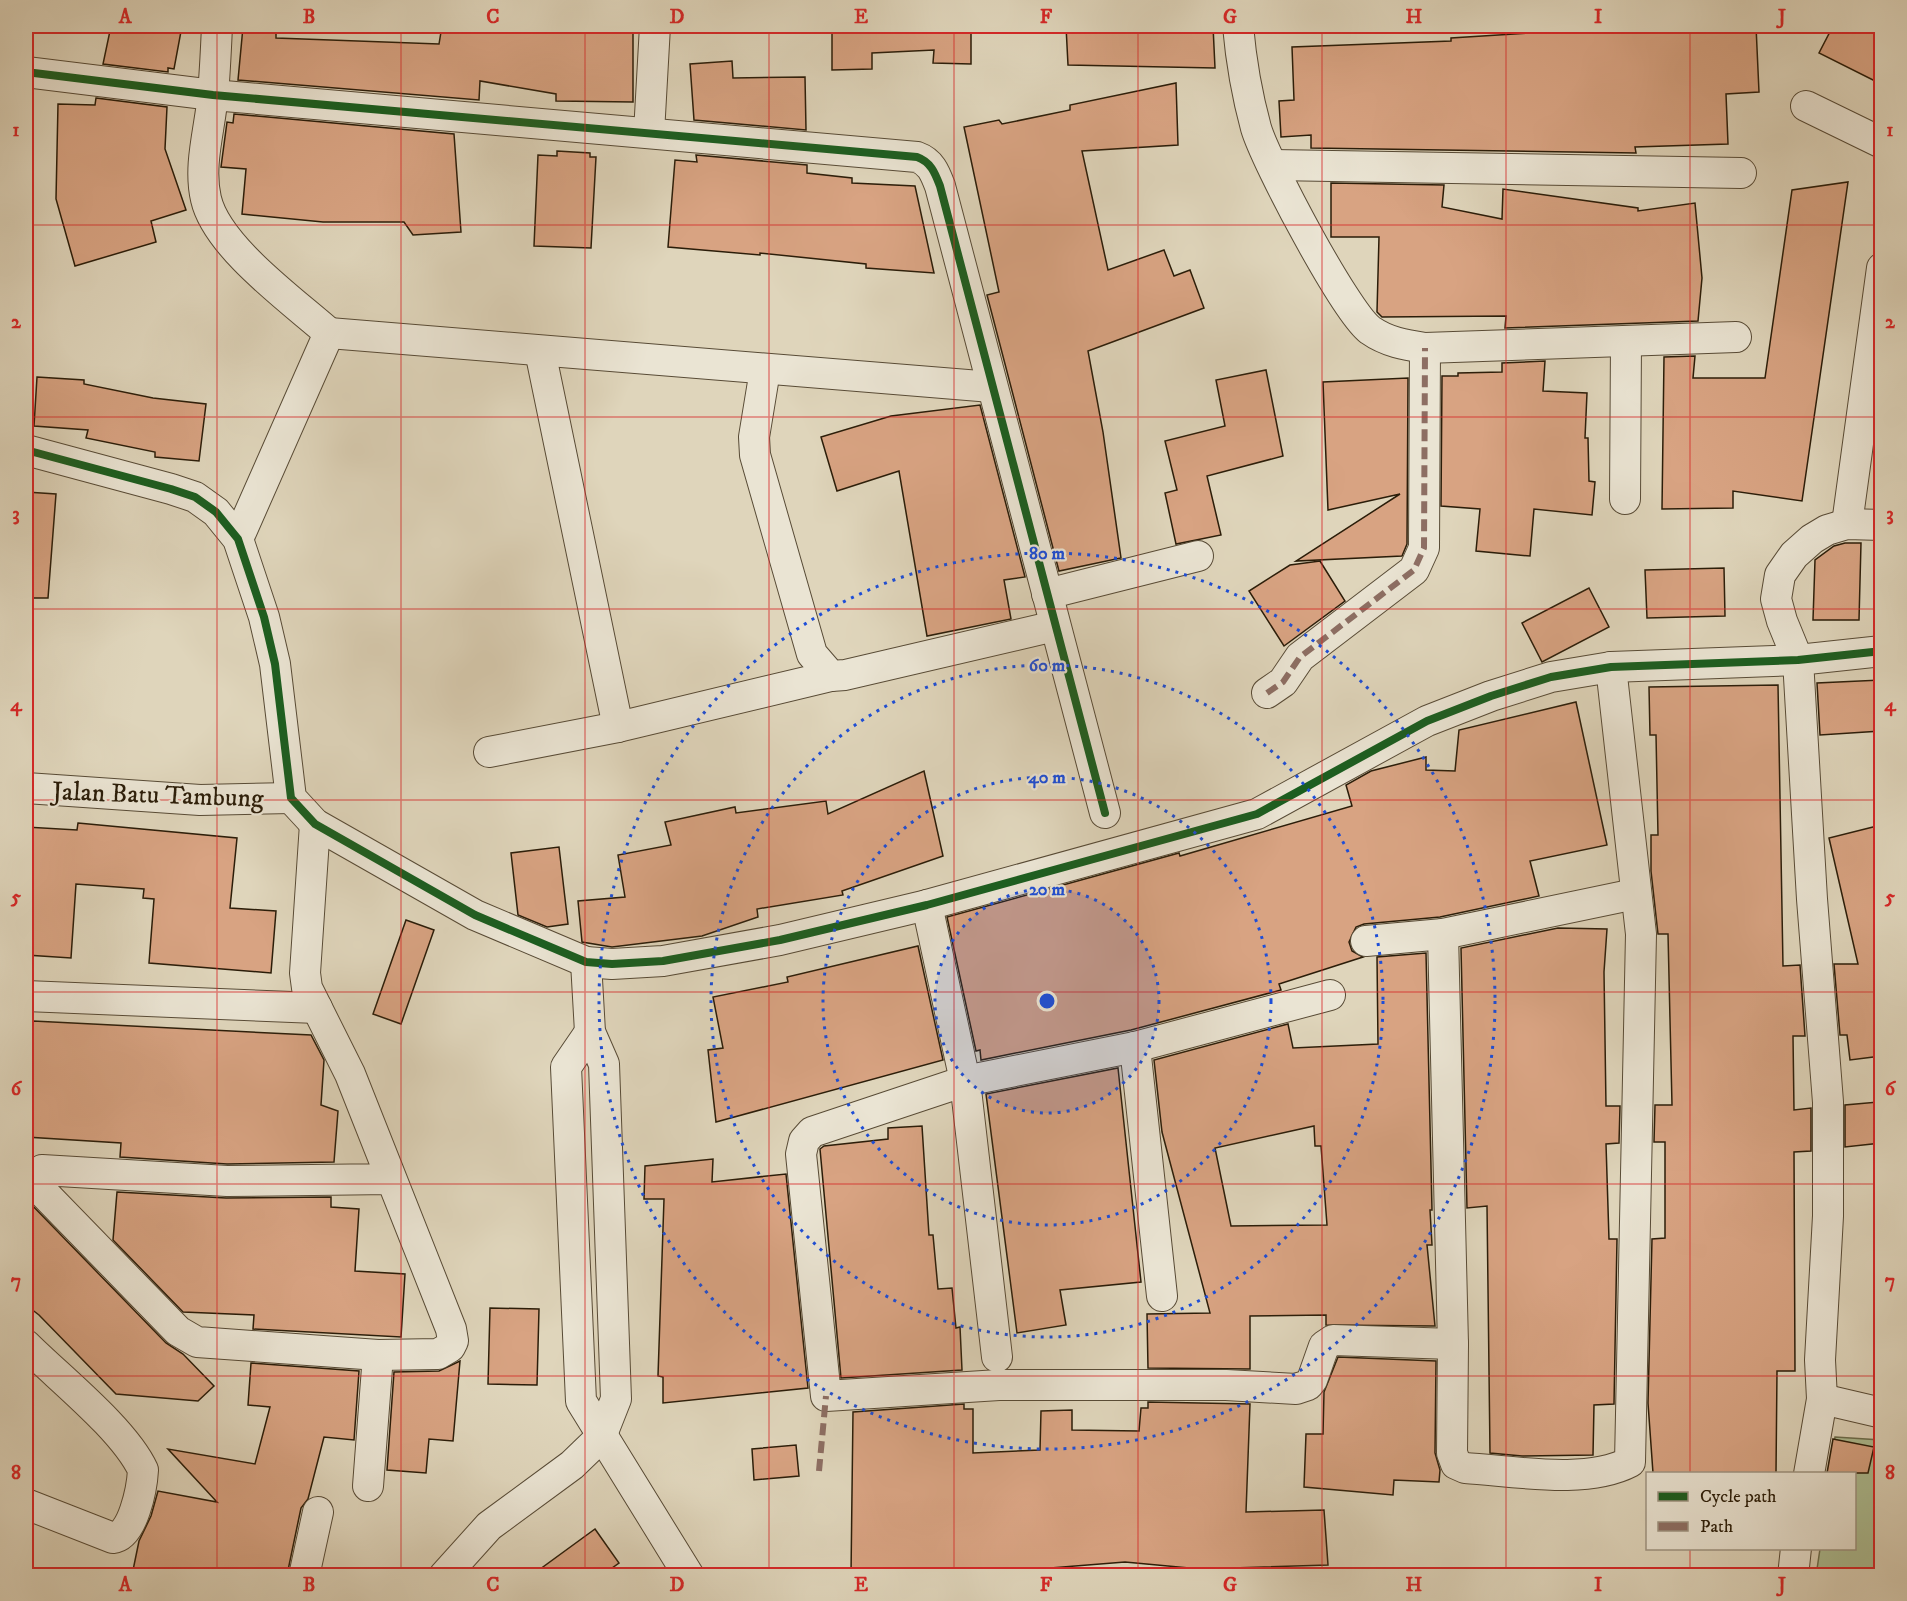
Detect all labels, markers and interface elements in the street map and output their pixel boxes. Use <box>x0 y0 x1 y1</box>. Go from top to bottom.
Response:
text: A <box>118 5 133 30</box>
text: B <box>303 5 315 30</box>
text: C <box>486 5 500 30</box>
text: D <box>670 5 685 30</box>
text: E <box>854 5 868 30</box>
text: F <box>1040 5 1053 30</box>
text: G <box>1223 5 1237 30</box>
text: H <box>1406 5 1423 30</box>
text: I <box>1594 5 1602 30</box>
text: J <box>1776 5 1786 30</box>
text: 1 <box>12 118 20 143</box>
text: 1 <box>1886 118 1894 143</box>
text: 2 <box>11 310 22 335</box>
text: 2 <box>1885 310 1896 335</box>
text: 3 <box>12 502 20 527</box>
text: 3 <box>1886 502 1894 527</box>
text: 80 m <box>1029 543 1066 565</box>
text: 60 m <box>1029 655 1066 677</box>
text: 4 <box>10 693 23 718</box>
text: 4 <box>1884 693 1897 718</box>
text: 40 m <box>1027 767 1066 789</box>
street label: Jalan Batu Tambung <box>50 775 265 816</box>
text: 20 m <box>1029 879 1065 901</box>
text: 5 <box>10 885 21 910</box>
text: 5 <box>1884 885 1895 910</box>
centre of rings <box>1037 991 1057 1011</box>
text: 6 <box>11 1077 23 1102</box>
text: 6 <box>1885 1077 1897 1102</box>
text: 7 <box>11 1269 21 1294</box>
text: 7 <box>1885 1269 1895 1294</box>
text: 8 <box>11 1461 21 1486</box>
text: 8 <box>1885 1461 1895 1486</box>
legend <box>1646 1472 1856 1550</box>
text: Cycle path <box>1700 1486 1777 1508</box>
text: Path <box>1700 1516 1734 1538</box>
text: A <box>118 1573 133 1598</box>
text: B <box>303 1573 315 1598</box>
text: C <box>486 1573 500 1598</box>
text: D <box>670 1573 685 1598</box>
text: E <box>854 1573 868 1598</box>
text: F <box>1040 1573 1053 1598</box>
text: G <box>1223 1573 1237 1598</box>
text: H <box>1406 1573 1423 1598</box>
text: I <box>1594 1573 1602 1598</box>
text: J <box>1776 1573 1786 1598</box>

